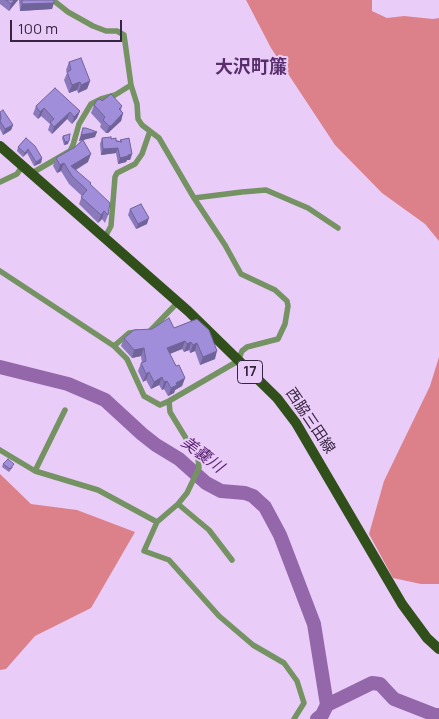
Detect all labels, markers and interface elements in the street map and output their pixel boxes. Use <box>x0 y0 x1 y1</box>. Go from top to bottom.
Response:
scale bar <box>12 10 125 42</box>
text: 100 m <box>18 18 58 39</box>
district label: 大沢町簾 <box>215 57 287 79</box>
road number: 17 <box>238 361 262 384</box>
street label: 西脇三田線 <box>282 385 338 457</box>
water label: 美嚢川 <box>177 433 227 477</box>

